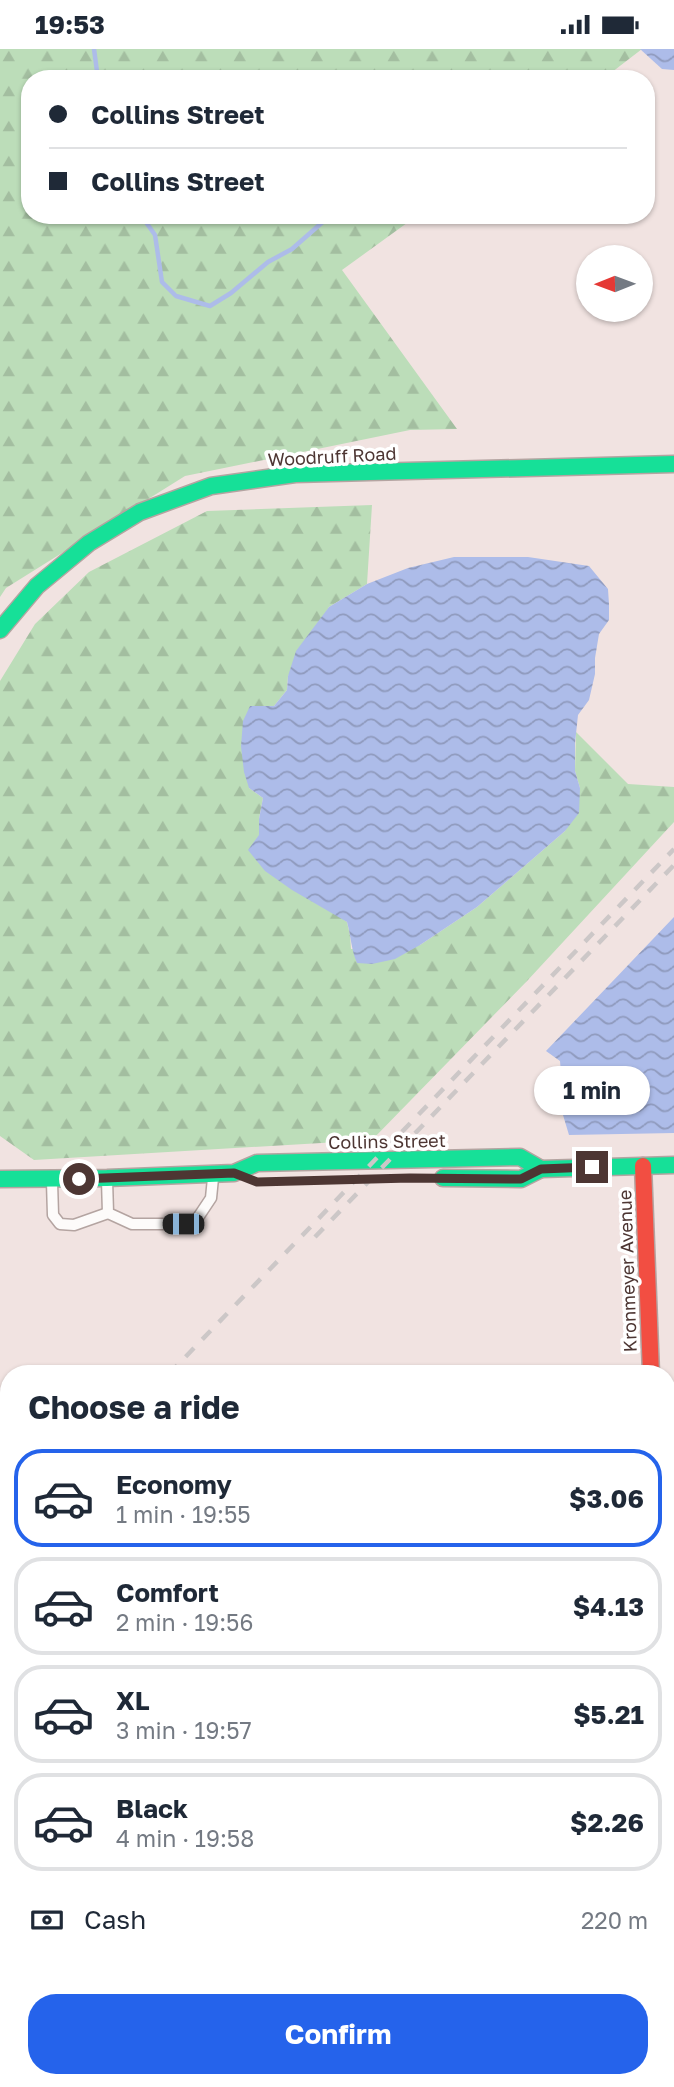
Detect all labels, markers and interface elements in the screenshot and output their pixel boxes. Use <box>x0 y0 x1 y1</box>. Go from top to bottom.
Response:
text: 19:53 <box>35 9 105 40</box>
text: Collins Street <box>91 99 265 130</box>
text: Collins Street <box>91 166 265 197</box>
north arrow <box>576 245 653 322</box>
map controls <box>576 245 653 322</box>
street label: Woodruff Road <box>267 442 397 470</box>
callout: 1 min <box>534 1065 650 1115</box>
text: 1 min <box>563 1076 621 1104</box>
street label: Collins Street <box>328 1129 446 1153</box>
route end <box>576 1151 608 1183</box>
route start <box>63 1163 95 1195</box>
street label: Kronmeyer Avenue <box>613 1189 641 1353</box>
car <box>163 1214 205 1235</box>
text: Choose a ride <box>28 1388 240 1426</box>
icon: car <box>32 1467 95 1530</box>
text: Economy <box>116 1469 232 1500</box>
text: $3.06 <box>569 1483 644 1514</box>
text: 1 min · 19:55 <box>116 1500 251 1528</box>
icon: car <box>32 1575 95 1638</box>
text: Comfort <box>116 1577 219 1608</box>
text: $4.13 <box>573 1591 644 1622</box>
text: 2 min · 19:56 <box>116 1608 253 1636</box>
icon: car <box>32 1683 95 1746</box>
text: XL <box>116 1685 150 1716</box>
text: $5.21 <box>573 1699 644 1730</box>
text: 3 min · 19:57 <box>116 1716 252 1744</box>
icon: car <box>32 1791 95 1854</box>
text: Black <box>116 1793 188 1824</box>
text: $2.26 <box>570 1807 644 1838</box>
text: 4 min · 19:58 <box>116 1824 254 1852</box>
icon: cash <box>28 1901 66 1939</box>
text: Cash <box>84 1904 146 1935</box>
text: 220 m <box>581 1906 648 1934</box>
button: Confirm <box>28 1994 648 2074</box>

